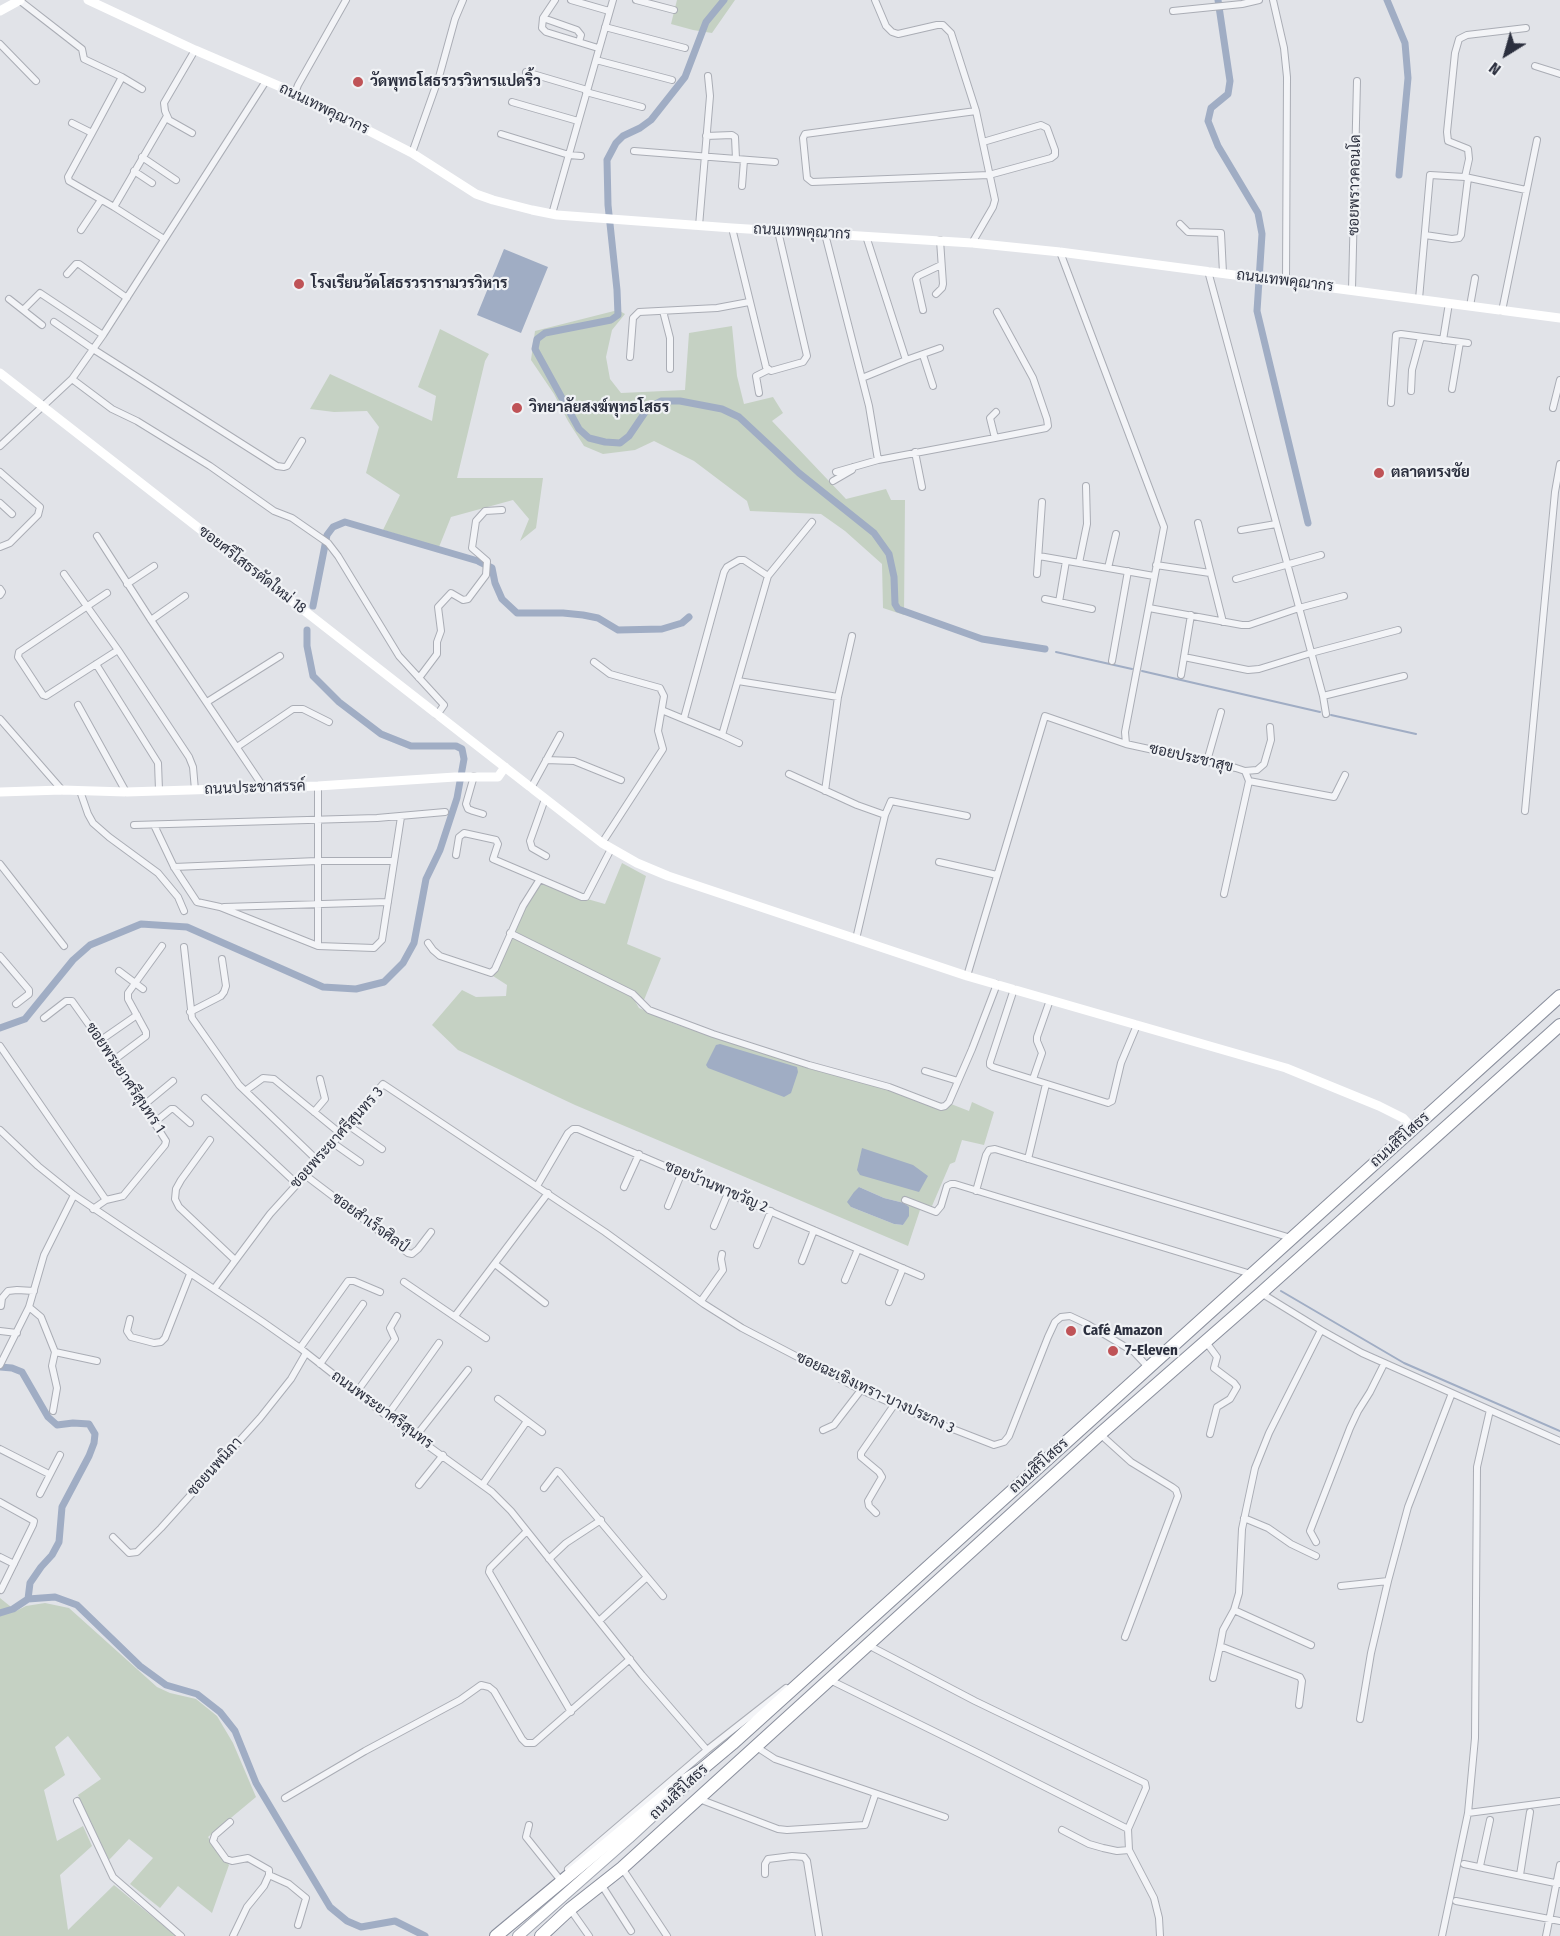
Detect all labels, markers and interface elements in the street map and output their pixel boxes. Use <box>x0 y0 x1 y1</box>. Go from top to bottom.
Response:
north arrow <box>1476 24 1536 84</box>
text: N <box>1485 58 1504 79</box>
place label: วัดพุทธโสธรวรวิหารแปดริ้ว <box>370 73 541 91</box>
marker: วัดพุทธโสธรวรวิหารแปดริ้ว <box>351 75 365 89</box>
street label: ถนนเทพคุณากร <box>276 79 372 139</box>
street label: ซอยพราวคอนโด <box>1345 134 1365 236</box>
street label: ถนนเทพคุณากร <box>753 220 851 244</box>
street label: ถนนเทพคุณากร <box>1235 266 1335 296</box>
place label: โรงเรียนวัดโสธรวรารามวรวิหาร <box>311 275 507 293</box>
marker: โรงเรียนวัดโสธรวรารามวรวิหาร <box>292 277 306 291</box>
place label: วิทยาลัยสงฆ์พุทธโสธร <box>529 399 669 417</box>
marker: วิทยาลัยสงฆ์พุทธโสธร <box>510 401 524 415</box>
place label: ตลาดทรงชัย <box>1391 464 1470 482</box>
marker: ตลาดทรงชัย <box>1372 466 1386 480</box>
street label: ซอยศรีโสธรตัดใหม่ 18 <box>194 522 310 618</box>
street label: ซอยประชาสุข <box>1147 740 1235 776</box>
street label: ถนนประชาสรรค์ <box>204 777 306 799</box>
street label: ซอยพระยาศรีสุนทร 1 <box>81 1019 169 1137</box>
street label: ซอยพระยาศรีสุนทร 3 <box>287 1083 387 1193</box>
street label: ถนนสิริโสธร <box>1367 1109 1433 1171</box>
street label: ซอยบ้านพาขวัญ 2 <box>662 1157 770 1217</box>
street label: ซอยสำเร็จศิลป์ <box>328 1189 412 1257</box>
place label: Café Amazon <box>1083 1322 1163 1340</box>
marker: Café Amazon <box>1064 1324 1078 1338</box>
place label: 7-Eleven <box>1125 1342 1178 1360</box>
marker: 7-Eleven <box>1106 1344 1120 1358</box>
street label: ซอยฉะเชิงเทรา-บางประกง 3 <box>793 1348 957 1438</box>
street label: ถนนพระยาศรีสุนทร <box>328 1367 436 1453</box>
street label: ซอยนพนิภา <box>184 1434 246 1500</box>
street label: ถนนสิริโสธร <box>1006 1435 1072 1497</box>
street label: ถนนสิริโสธร <box>646 1760 712 1824</box>

